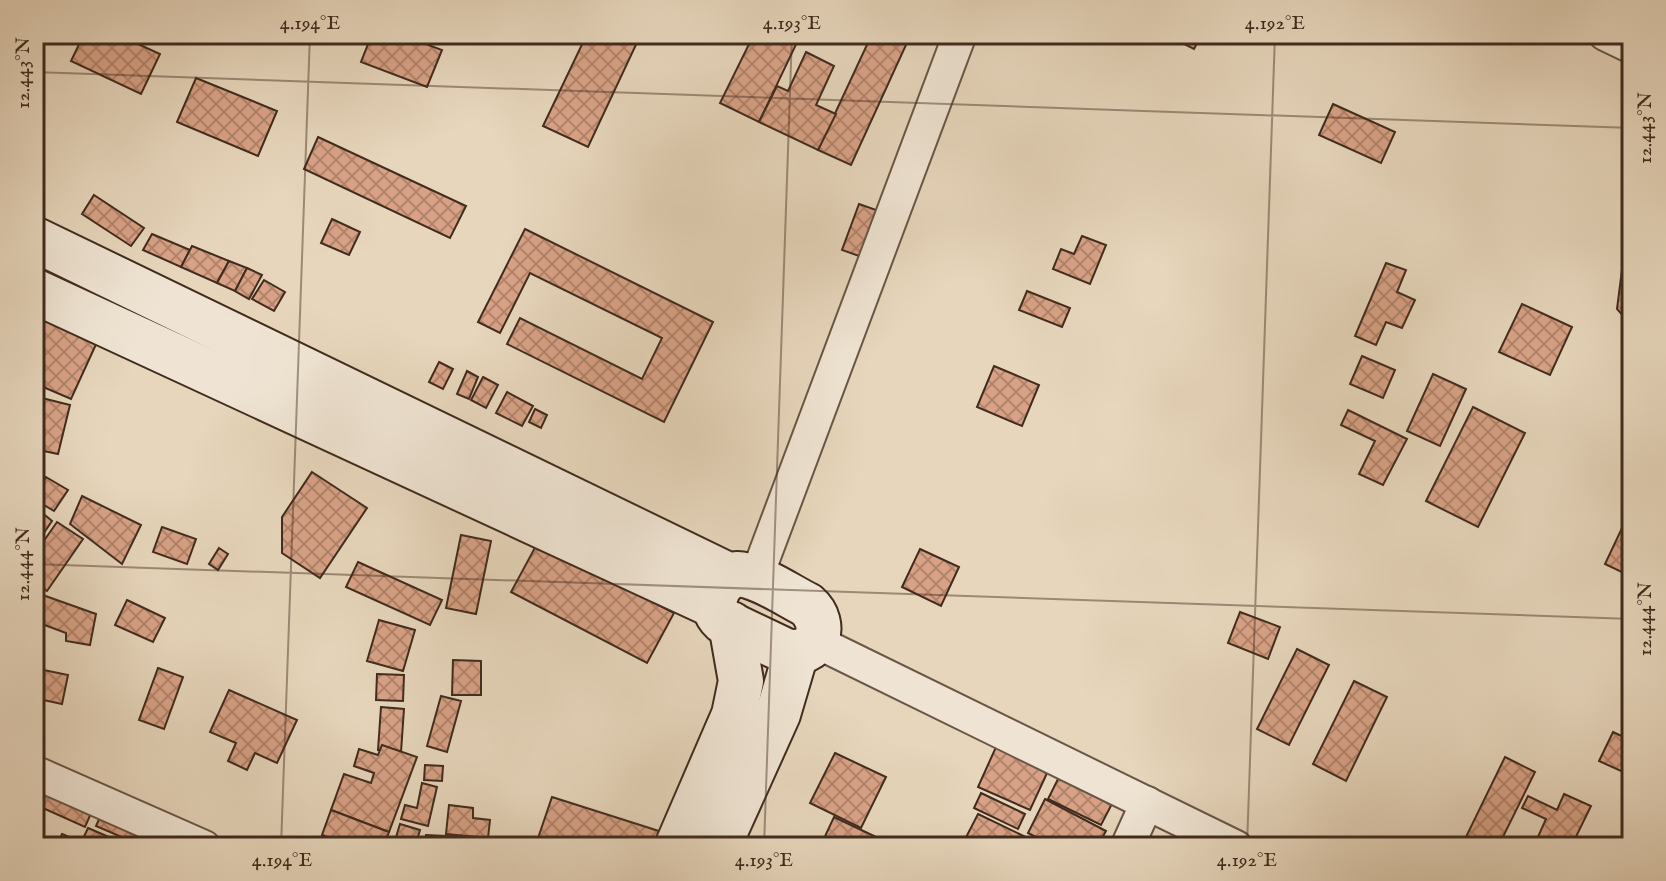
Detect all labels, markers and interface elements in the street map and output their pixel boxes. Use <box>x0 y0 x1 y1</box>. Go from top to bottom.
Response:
text: 4.194°E <box>280 11 340 36</box>
text: 4.193°E <box>763 11 821 36</box>
text: 4.192°E <box>1245 11 1305 36</box>
text: 12.443°N <box>11 37 36 109</box>
text: 12.443°N <box>1633 92 1658 164</box>
text: 12.444°N <box>11 527 36 601</box>
text: 12.444°N <box>1633 582 1658 656</box>
text: 4.194°E <box>252 848 312 873</box>
text: 4.193°E <box>735 848 793 873</box>
text: 4.192°E <box>1217 848 1277 873</box>

